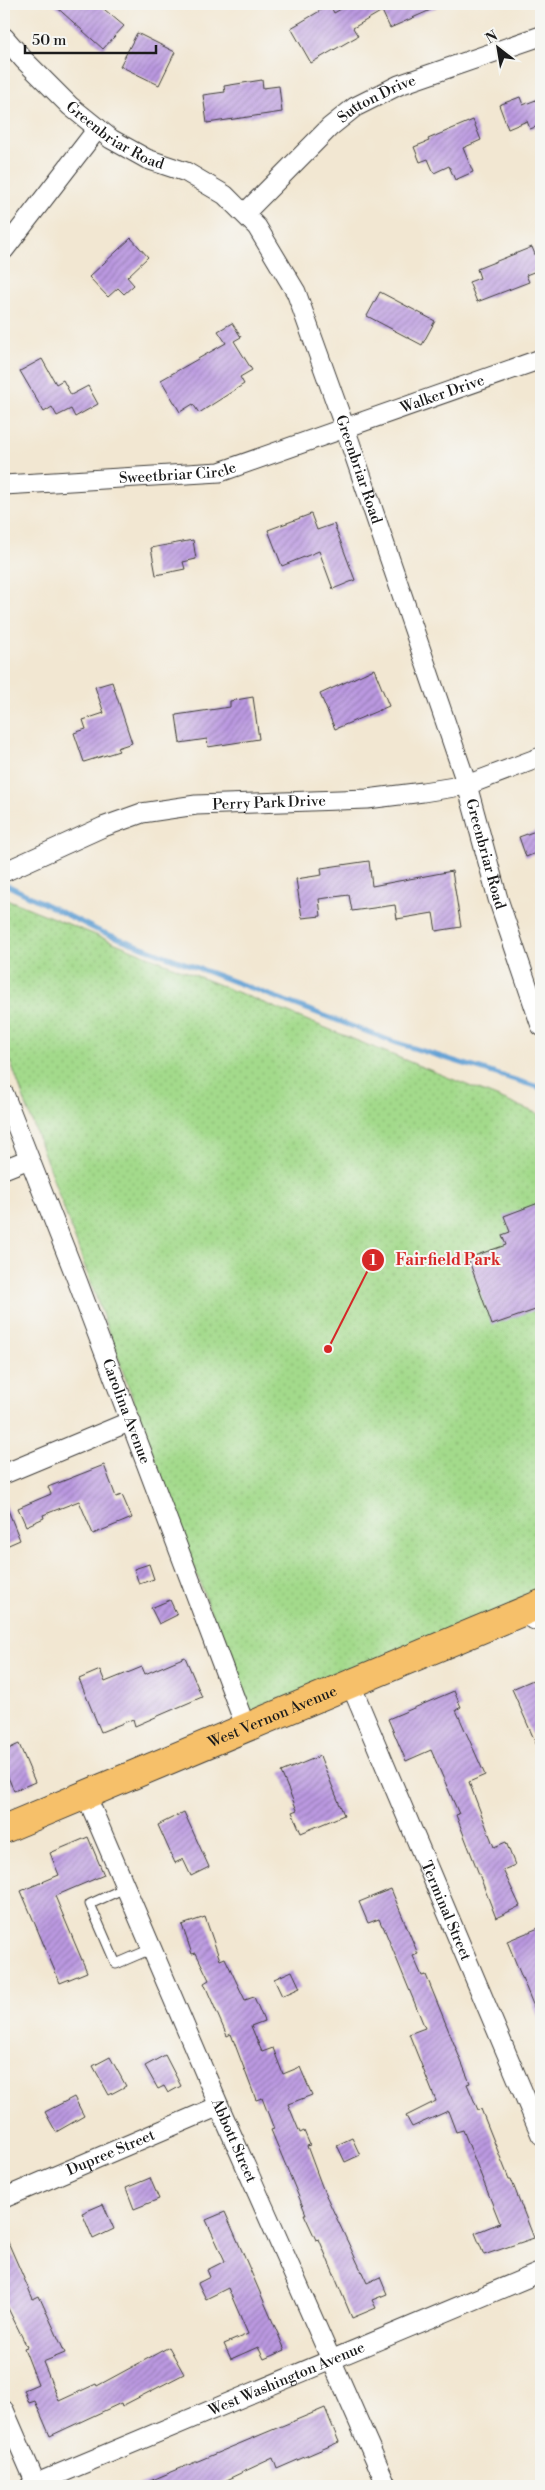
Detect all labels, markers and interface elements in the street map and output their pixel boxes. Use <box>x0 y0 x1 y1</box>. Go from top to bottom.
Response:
scale bar <box>25 22 156 54</box>
north arrow <box>472 22 522 72</box>
text: N <box>482 27 501 48</box>
text: 50 m <box>32 31 66 50</box>
street label: Sutton Drive <box>333 70 418 127</box>
street label: Greenbriar Road <box>62 97 167 174</box>
street label: Walker Drive <box>397 370 487 418</box>
street label: Greenbriar Road <box>332 412 387 527</box>
street label: Sweetbriar Circle <box>118 458 239 488</box>
street label: Perry Park Drive <box>212 791 326 814</box>
street label: Greenbriar Road <box>462 796 510 912</box>
callout: Fairfield Park <box>361 1244 511 1275</box>
text: Fairfield Park <box>395 1250 502 1270</box>
text: 1 <box>369 1251 377 1270</box>
street label: Carolina Avenue <box>98 1356 155 1467</box>
street label: West Vernon Avenue <box>204 1681 340 1752</box>
street label: Terminal Street <box>417 1858 476 1964</box>
street label: Abbott Street <box>207 2095 261 2186</box>
street label: Dupree Street <box>64 2125 158 2180</box>
street label: West Washington Avenue <box>204 2337 368 2420</box>

